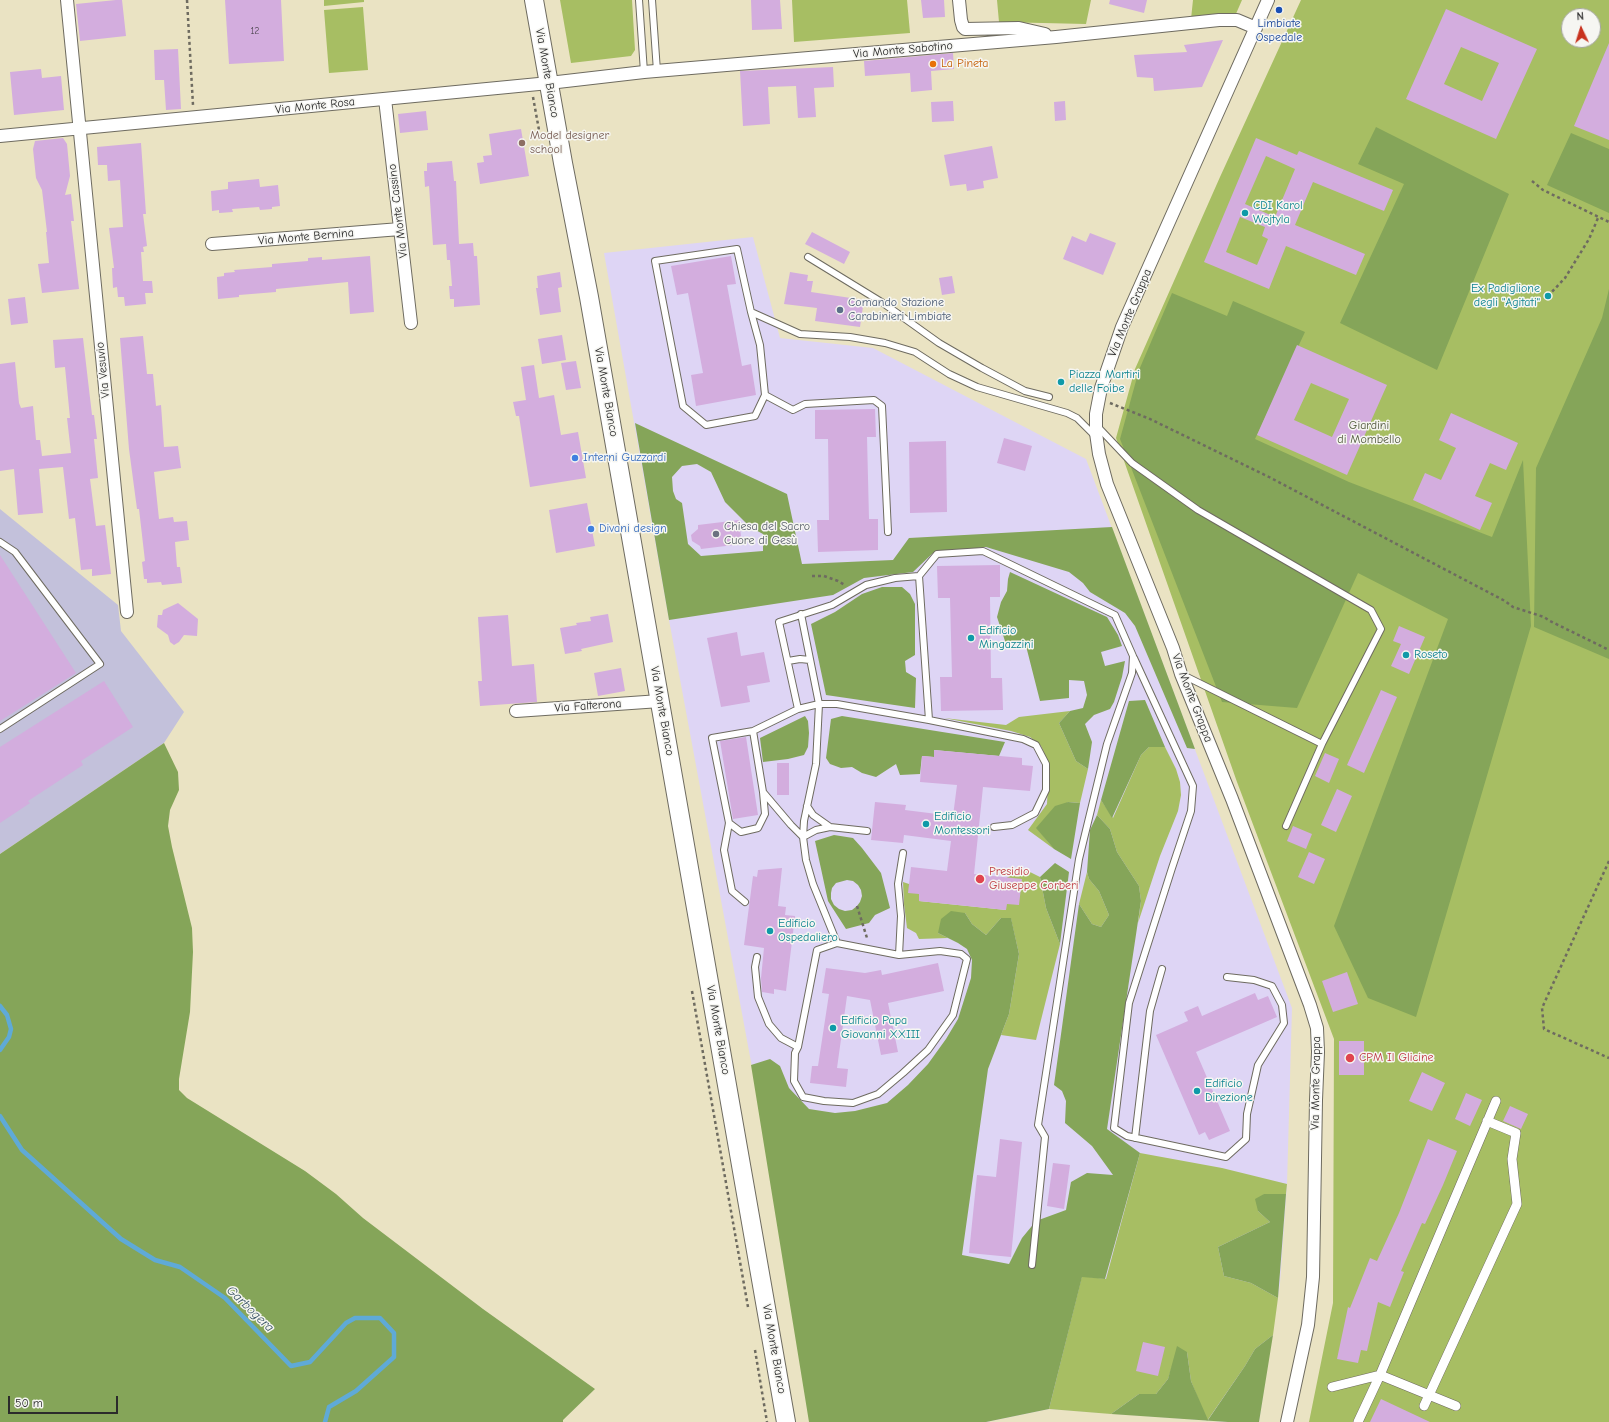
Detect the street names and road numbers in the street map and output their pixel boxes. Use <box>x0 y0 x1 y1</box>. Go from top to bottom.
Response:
street label: Via Monte Bianco <box>532 27 562 119</box>
street label: Via Monte Sabotino <box>853 38 953 62</box>
street label: Via Monte Rosa <box>275 95 355 117</box>
street label: Via Monte Cassino <box>385 163 411 259</box>
street label: Via Monte Bernina <box>258 226 354 248</box>
street label: Via Monte Grappa <box>1105 267 1155 359</box>
street label: Via Vesuvio <box>93 341 113 399</box>
street label: Via Monte Bianco <box>591 346 621 438</box>
street label: Via Monte Grappa <box>1168 652 1216 744</box>
street label: Via Monte Bianco <box>647 665 677 757</box>
street label: Via Falterona <box>554 696 622 716</box>
street label: Via Monte Bianco <box>703 984 733 1076</box>
street label: Via Monte Grappa <box>1308 1036 1324 1130</box>
street label: Via Monte Bianco <box>759 1303 789 1395</box>

